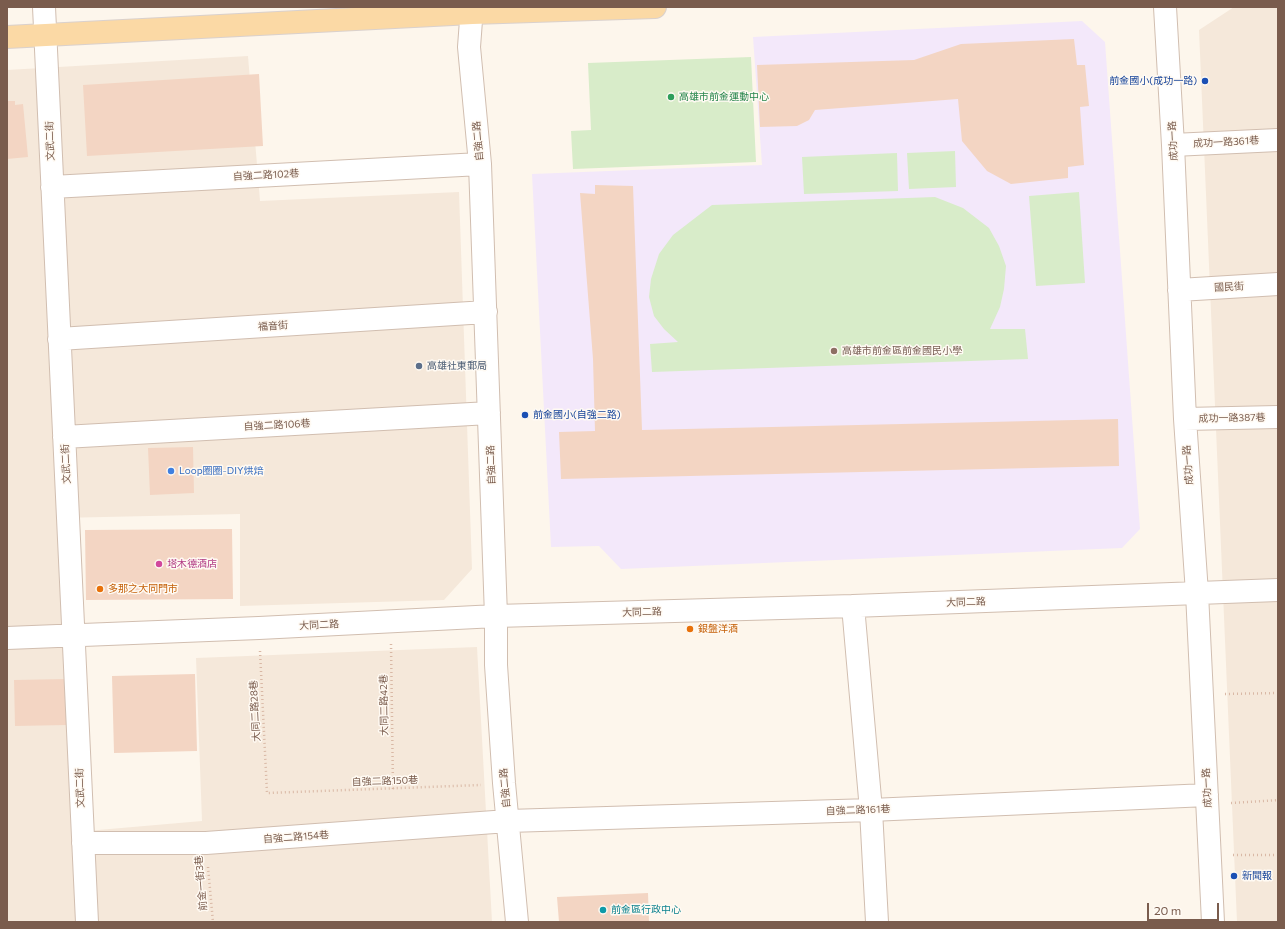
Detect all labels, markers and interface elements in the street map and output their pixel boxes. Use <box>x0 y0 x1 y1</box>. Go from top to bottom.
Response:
place label: 前金國小(成功一路) <box>1109 75 1197 87</box>
marker: 前金國小(成功一路) <box>1200 76 1210 86</box>
place label: 高雄市前金運動中心 <box>679 91 769 103</box>
marker: 高雄市前金運動中心 <box>666 92 676 102</box>
street label: 文武二街 <box>43 121 57 161</box>
street label: 自強二路 <box>470 121 486 161</box>
street label: 成功一路 <box>1166 121 1180 161</box>
street label: 成功一路361巷 <box>1193 134 1259 150</box>
street label: 自強二路102巷 <box>233 167 299 183</box>
street label: 國民街 <box>1214 280 1244 294</box>
street label: 福音街 <box>258 319 288 333</box>
place label: 高雄市前金區前金國民小學 <box>842 345 962 357</box>
marker: 高雄市前金區前金國民小學 <box>829 346 839 356</box>
place label: 高雄社東郵局 <box>427 360 487 372</box>
marker: 高雄社東郵局 <box>414 361 424 371</box>
place label: 前金國小(自強二路) <box>533 409 621 421</box>
marker: 前金國小(自強二路) <box>520 410 530 420</box>
street label: 成功一路387巷 <box>1198 411 1266 425</box>
street label: 自強二路106巷 <box>243 417 311 433</box>
street label: 文武二街 <box>59 444 73 484</box>
street label: 自強二路 <box>484 445 498 485</box>
street label: 成功一路 <box>1181 445 1195 485</box>
place label: Loop圈圈-DIY烘焙 <box>179 465 263 477</box>
marker: Loop圈圈-DIY烘焙 <box>166 466 176 476</box>
place label: 塔木德酒店 <box>167 558 217 570</box>
marker: 塔木德酒店 <box>154 559 164 569</box>
place label: 多那之大同門市 <box>108 583 178 595</box>
marker: 多那之大同門市 <box>95 584 105 594</box>
street label: 大同二路 <box>946 595 986 609</box>
street label: 大同二路 <box>622 605 662 619</box>
street label: 大同二路 <box>299 618 339 632</box>
place label: 銀盤洋酒 <box>698 623 738 635</box>
marker: 銀盤洋酒 <box>685 624 695 634</box>
street label: 大同二路42巷 <box>377 674 391 736</box>
street label: 大同二路28巷 <box>247 680 263 742</box>
street label: 文武二街 <box>73 768 87 808</box>
street label: 自強二路 <box>497 768 513 808</box>
street label: 成功一路 <box>1200 768 1214 808</box>
street label: 自強二路150巷 <box>352 774 418 788</box>
street label: 自強二路161巷 <box>826 803 890 817</box>
street label: 自強二路154巷 <box>263 829 329 845</box>
street label: 前金一街3巷 <box>193 855 209 911</box>
place label: 新聞報 <box>1242 870 1272 882</box>
marker: 新聞報 <box>1229 871 1239 881</box>
scale bar <box>1149 895 1221 921</box>
text: 20 m <box>1154 903 1181 917</box>
place label: 前金區行政中心 <box>611 904 681 916</box>
marker: 前金區行政中心 <box>598 905 608 915</box>

